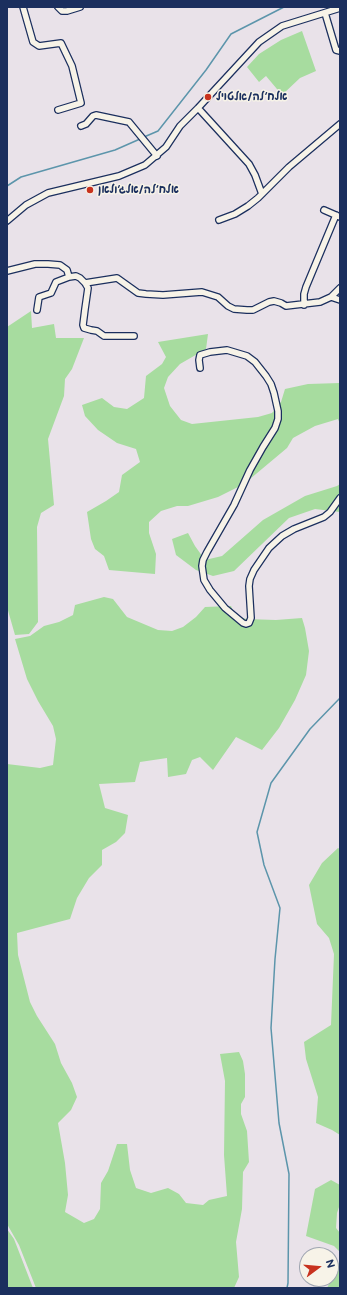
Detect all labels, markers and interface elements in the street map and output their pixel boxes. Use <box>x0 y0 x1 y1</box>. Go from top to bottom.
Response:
place label: אלח׳לה/אלטויל <box>216 90 287 104</box>
marker: אלח׳לה/אלטויל <box>203 92 213 102</box>
place label: אלח׳לה/אלג׳ולאן <box>98 183 179 197</box>
marker: אלח׳לה/אלג׳ולאן <box>85 185 95 195</box>
north arrow <box>299 1247 339 1287</box>
text: N <box>323 1258 337 1270</box>

